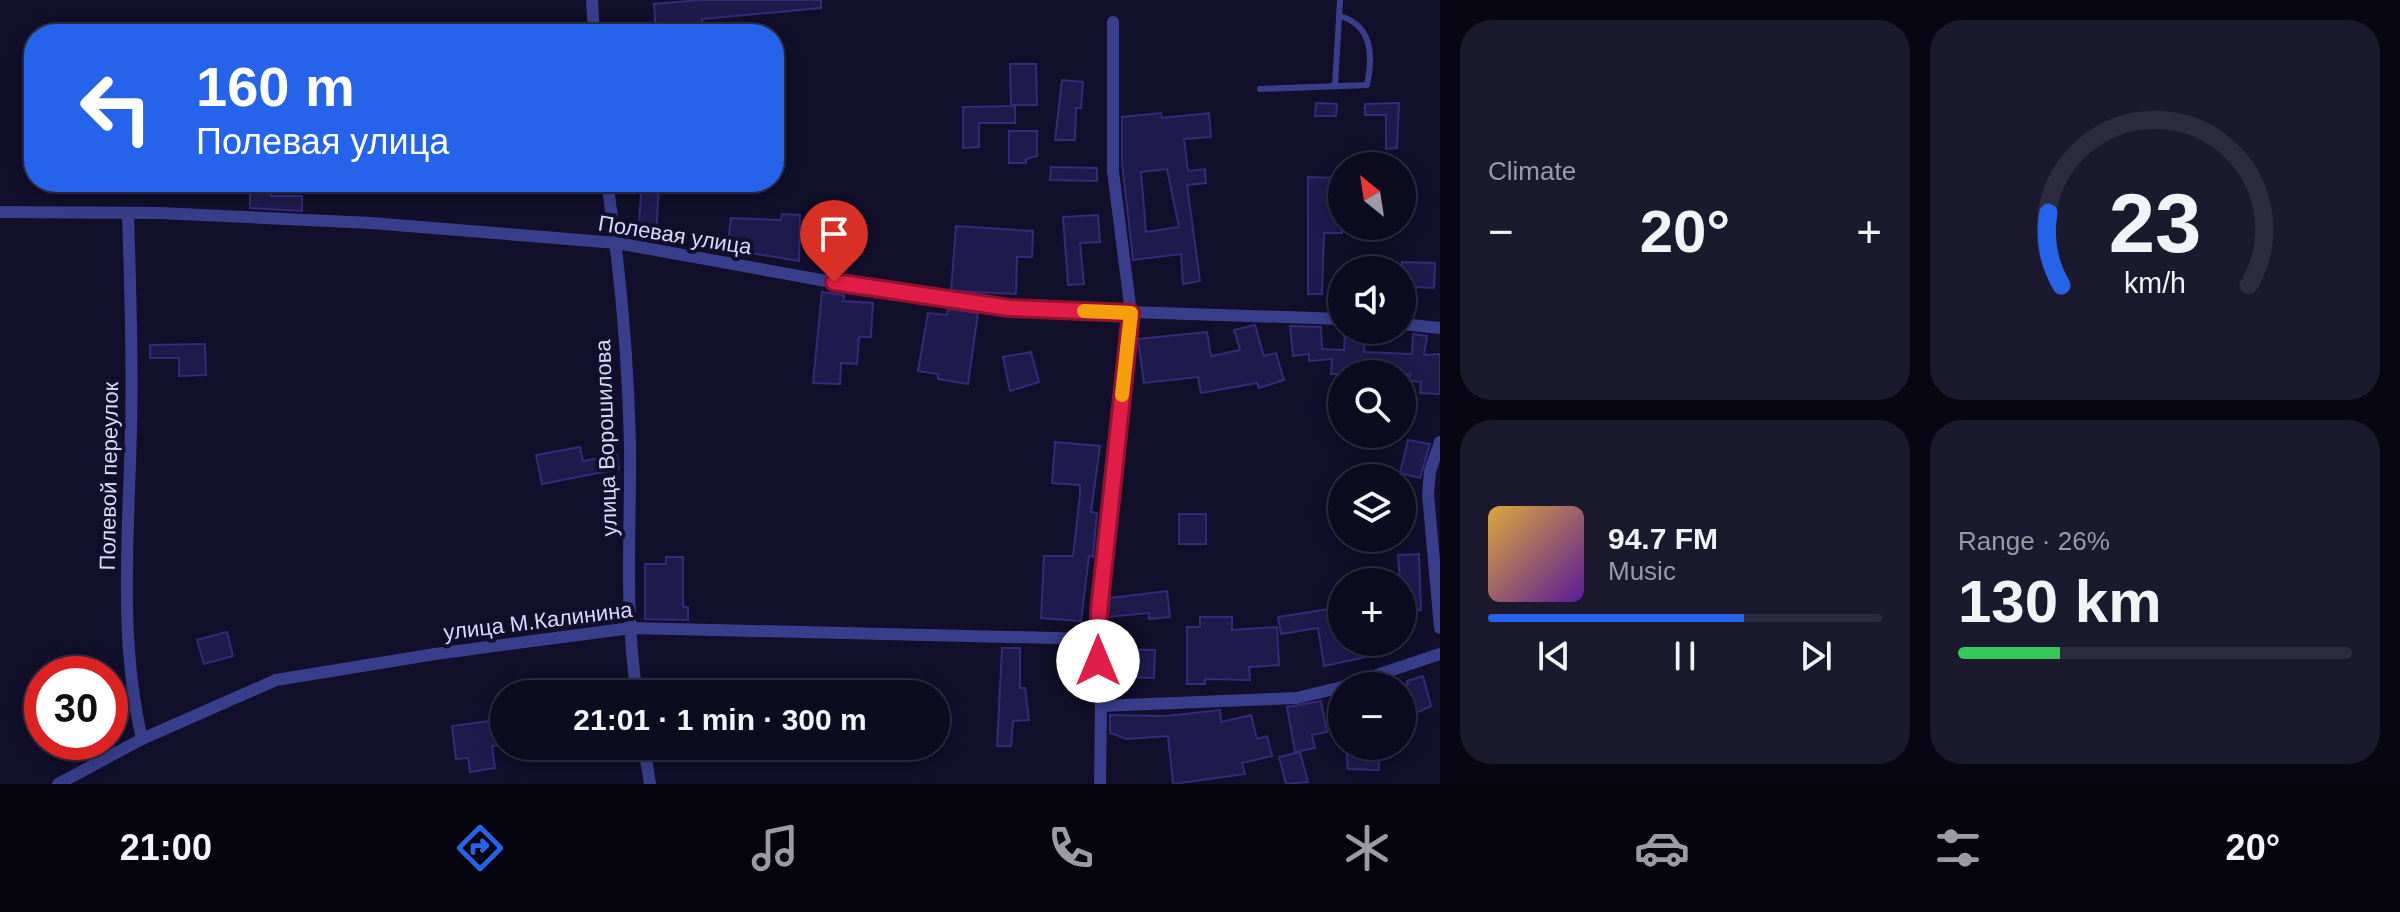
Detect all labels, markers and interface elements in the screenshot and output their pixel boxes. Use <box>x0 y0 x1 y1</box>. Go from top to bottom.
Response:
text: 160 m <box>196 55 355 118</box>
icon: left <box>64 56 168 160</box>
text: Полевая улица <box>196 121 449 162</box>
north arrow <box>1328 152 1416 240</box>
map controls <box>1328 152 1416 760</box>
text: Climate <box>1488 156 1576 186</box>
text: 23 <box>2109 177 2201 270</box>
text: 20° <box>1640 198 1730 265</box>
pin <box>800 200 868 282</box>
text: − <box>1488 207 1514 256</box>
text: + <box>1856 207 1882 256</box>
street label: Полевая улица <box>597 211 754 260</box>
icon: arrive <box>812 212 856 256</box>
button: sound <box>1328 256 1416 344</box>
text: km/h <box>2124 267 2186 299</box>
street label: улица Ворошилова <box>590 338 622 537</box>
button: search <box>1328 360 1416 448</box>
street label: Полевой переулок <box>95 381 123 570</box>
button: layers <box>1328 464 1416 552</box>
text: 94.7 FM <box>1608 522 1718 555</box>
text: Range · 26% <box>1958 526 2110 556</box>
text: Music <box>1608 556 1676 586</box>
button: + <box>1328 568 1416 656</box>
text: 130 km <box>1958 568 2162 635</box>
street label: улица М.Калинина <box>442 597 635 645</box>
position arrow <box>1056 619 1140 703</box>
icon: previous <box>1532 634 1576 678</box>
icon: pause <box>1663 634 1707 678</box>
icon: next <box>1794 634 1838 678</box>
speed limit sign: 30 <box>24 656 128 760</box>
button: − <box>1328 672 1416 760</box>
text: 21:01 · 1 min · 300 m <box>573 703 867 736</box>
icon: directions <box>452 820 508 876</box>
icon: music <box>747 820 803 876</box>
icon: phone <box>1043 820 1099 876</box>
icon: climate <box>1339 820 1395 876</box>
icon: car <box>1634 820 1690 876</box>
icon: filters <box>1930 820 1986 876</box>
text: 21:00 <box>120 827 212 868</box>
text: 20° <box>2226 827 2280 868</box>

